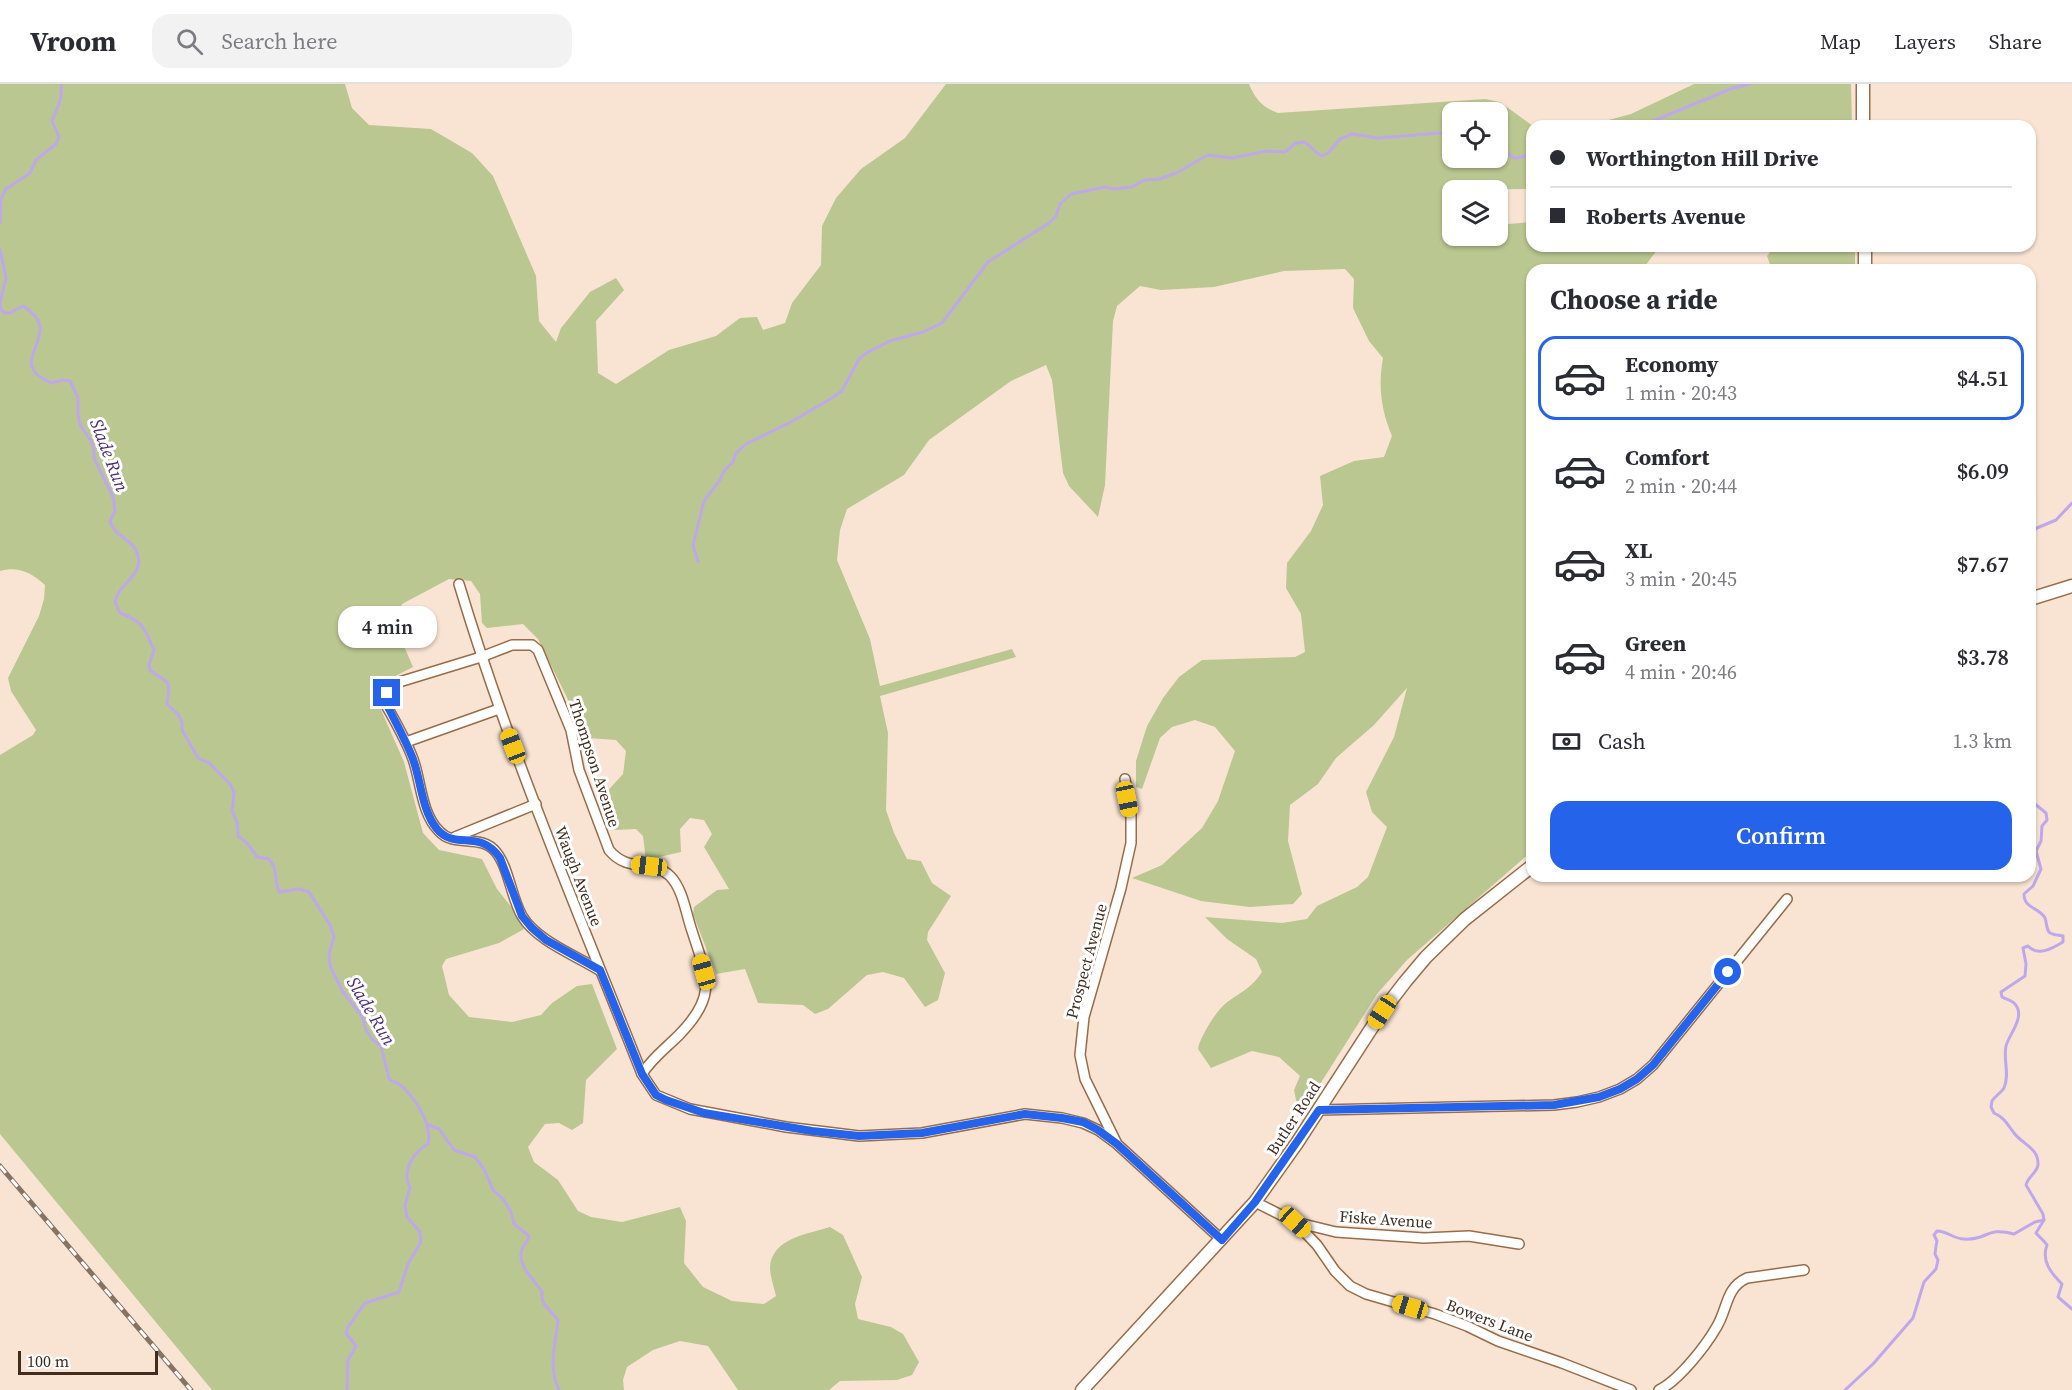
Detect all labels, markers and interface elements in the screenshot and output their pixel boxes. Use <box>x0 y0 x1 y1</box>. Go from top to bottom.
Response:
search box <box>152 14 572 68</box>
text: Vroom <box>30 22 116 60</box>
icon: search <box>173 25 206 58</box>
text: Search here <box>221 26 337 56</box>
text: Map <box>1820 27 1861 56</box>
text: Layers <box>1894 27 1956 56</box>
text: Share <box>1989 27 2042 56</box>
map controls <box>1442 102 1508 246</box>
button: locate <box>1442 102 1508 168</box>
text: Worthington Hill Drive <box>1586 143 1819 173</box>
button: layers <box>1442 180 1508 246</box>
text: Roberts Avenue <box>1586 201 1745 231</box>
text: Choose a ride <box>1550 281 1718 318</box>
text: Economy <box>1625 349 1719 379</box>
icon: car <box>1553 351 1607 405</box>
text: $4.51 <box>1957 363 2009 393</box>
text: 1 min · 20:43 <box>1625 379 1737 407</box>
water label: Slade Run <box>84 415 135 495</box>
text: Comfort <box>1625 442 1709 472</box>
icon: car <box>1553 444 1607 498</box>
text: $6.09 <box>1957 456 2009 486</box>
text: 2 min · 20:44 <box>1625 472 1737 500</box>
text: XL <box>1625 535 1652 565</box>
icon: car <box>1553 537 1607 591</box>
text: $7.67 <box>1957 549 2009 579</box>
text: 3 min · 20:45 <box>1625 565 1737 593</box>
callout: 4 min <box>338 606 436 648</box>
text: 4 min <box>362 613 413 641</box>
text: Green <box>1625 628 1686 658</box>
icon: car <box>1553 630 1607 684</box>
text: $3.78 <box>1957 642 2009 672</box>
text: 4 min · 20:46 <box>1625 658 1737 686</box>
route end <box>373 679 400 706</box>
street label: Thompson Avenue <box>564 696 626 830</box>
icon: cash <box>1550 725 1583 758</box>
car <box>498 726 528 766</box>
text: Cash <box>1598 726 1646 756</box>
text: 1.3 km <box>1952 727 2012 755</box>
car <box>1114 780 1140 818</box>
button: Confirm <box>1550 801 2012 870</box>
street label: Waugh Avenue <box>550 823 608 929</box>
car <box>630 855 668 877</box>
street label: Prospect Avenue <box>1060 901 1112 1021</box>
car <box>690 952 718 992</box>
route start <box>1714 958 1741 985</box>
water label: Slade Run <box>341 972 402 1050</box>
car <box>1365 992 1399 1032</box>
street label: Butler Road <box>1261 1077 1325 1159</box>
car <box>1276 1203 1314 1241</box>
street label: Fiske Avenue <box>1339 1205 1433 1233</box>
car <box>1390 1293 1430 1321</box>
street label: Bowers Lane <box>1443 1293 1537 1347</box>
scale bar <box>18 1348 158 1376</box>
text: 100 m <box>27 1350 69 1372</box>

